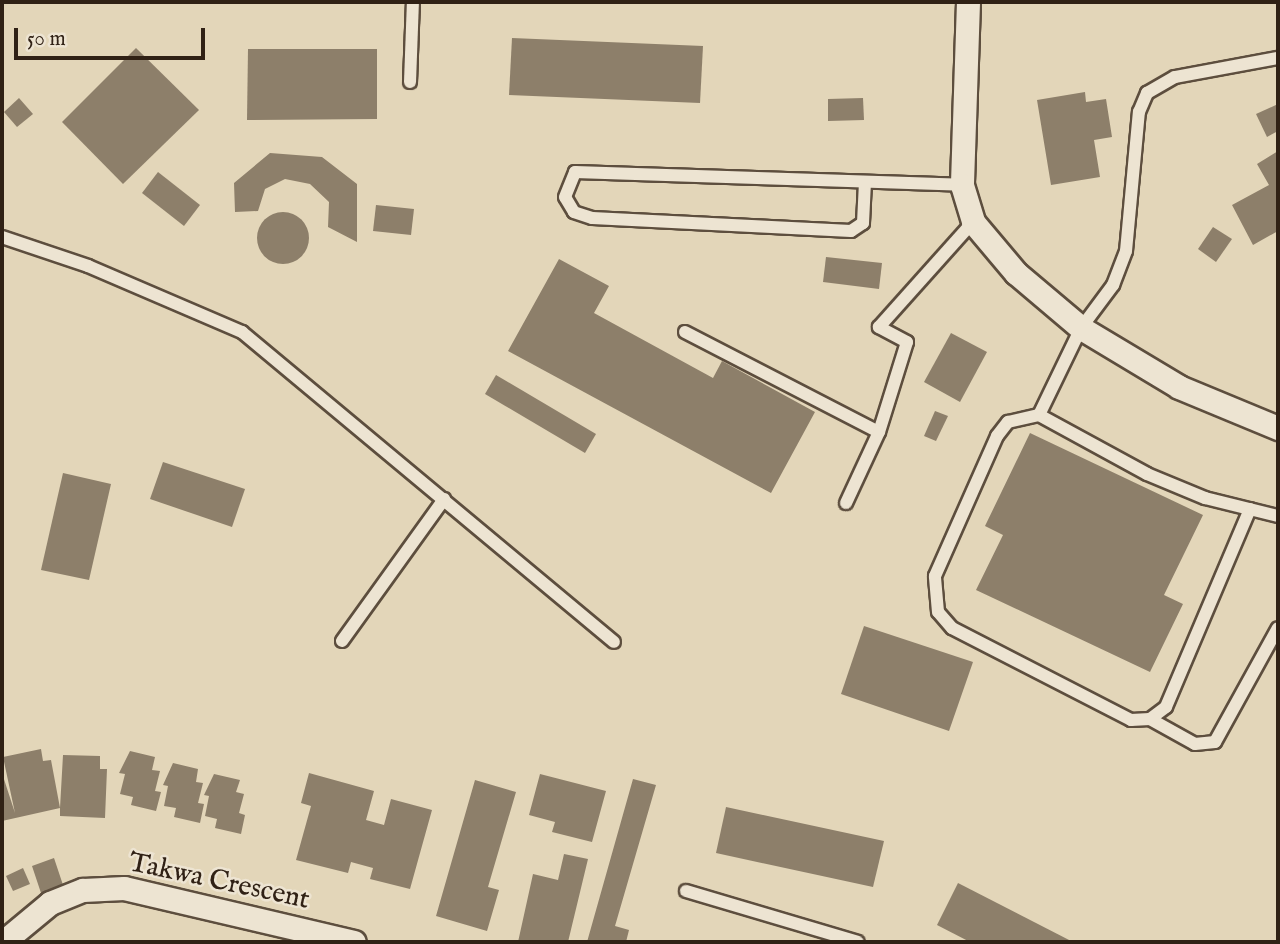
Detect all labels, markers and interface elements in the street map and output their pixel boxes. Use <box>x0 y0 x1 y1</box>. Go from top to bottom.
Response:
scale bar <box>18 14 208 58</box>
text: 50 m <box>27 26 66 53</box>
street label: Takwa Crescent <box>126 846 312 918</box>

